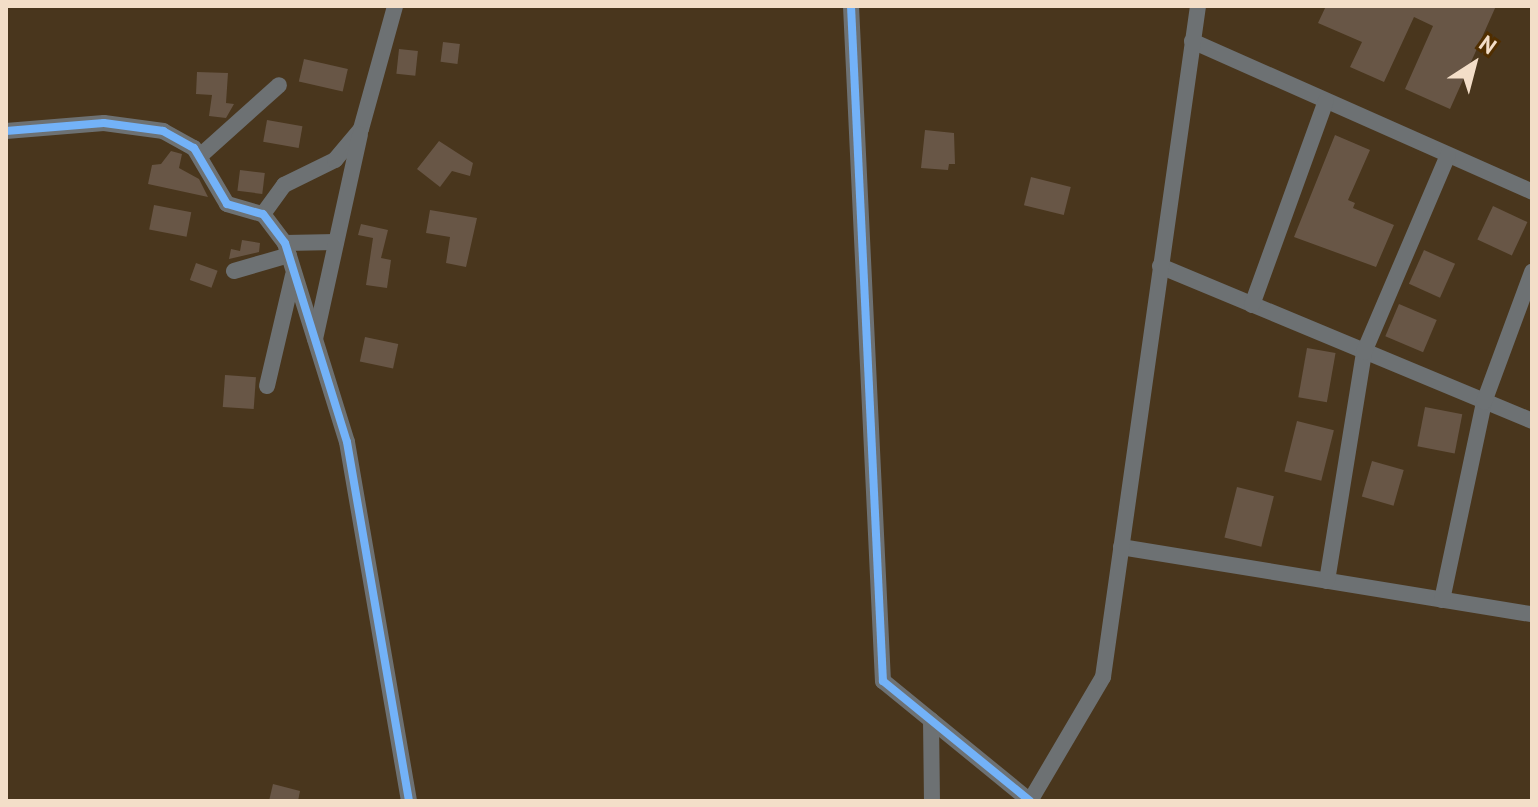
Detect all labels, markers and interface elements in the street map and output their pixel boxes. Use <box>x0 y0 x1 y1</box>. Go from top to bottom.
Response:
north arrow <box>1434 24 1514 104</box>
text: N <box>1474 29 1502 60</box>

